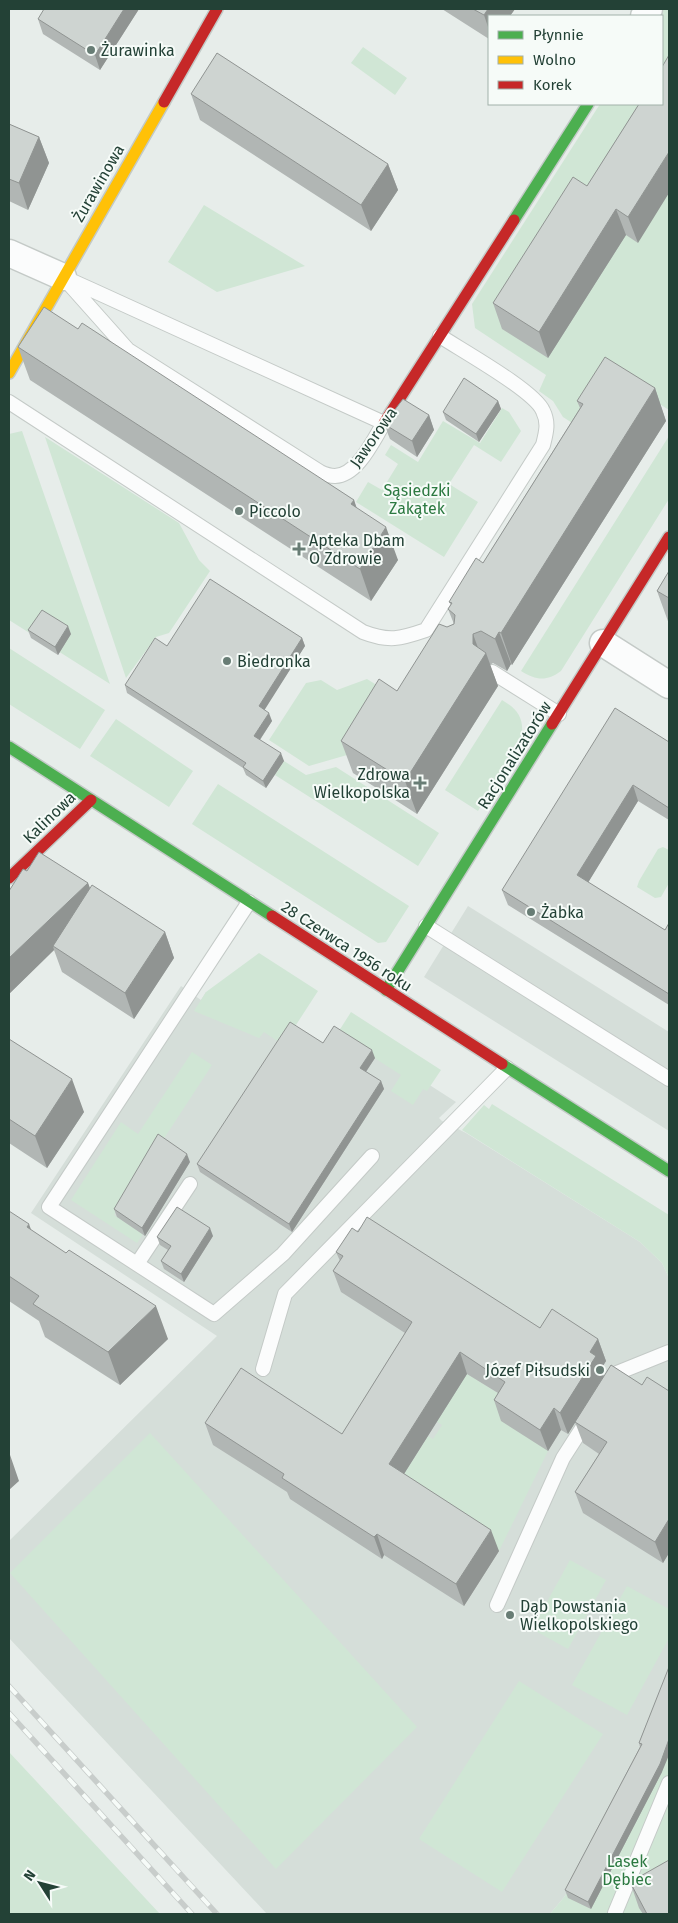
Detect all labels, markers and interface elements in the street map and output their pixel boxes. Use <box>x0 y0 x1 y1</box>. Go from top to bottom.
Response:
legend <box>488 15 663 105</box>
text: Płynnie <box>533 26 584 44</box>
place label: Żurawinka <box>101 40 175 60</box>
marker: Żurawinka <box>85 44 97 56</box>
text: Wolno <box>533 51 576 69</box>
text: Korek <box>533 76 572 94</box>
street label: Żurawinowa <box>68 141 128 225</box>
street label: Jaworowa <box>346 403 401 471</box>
park label: Sąsiedzki Zakątek <box>383 481 451 519</box>
place label: Piccolo <box>249 502 301 521</box>
marker: Piccolo <box>233 505 245 517</box>
place label: Apteka Dbam O Zdrowie <box>309 531 405 568</box>
marker: Apteka Dbam O Zdrowie <box>293 543 305 555</box>
place label: Biedronka <box>237 652 311 671</box>
marker: Biedronka <box>221 655 233 667</box>
street label: Racjonalizatorów <box>474 697 556 813</box>
place label: Zdrowa Wielkopolska <box>314 765 410 802</box>
marker: Zdrowa Wielkopolska <box>414 777 426 789</box>
street label: Kalinowa <box>19 788 80 847</box>
street label: 28 Czerwca 1956 roku <box>278 897 416 996</box>
place label: Żabka <box>541 902 584 922</box>
marker: Żabka <box>525 906 537 918</box>
place label: Józef Piłsudski <box>485 1361 590 1380</box>
marker: Józef Piłsudski <box>594 1364 606 1376</box>
place label: Dąb Powstania Wielkopolskiego <box>520 1597 638 1634</box>
marker: Dąb Powstania Wielkopolskiego <box>504 1609 516 1621</box>
park label: Lasek Dębiec <box>602 1852 652 1889</box>
north arrow <box>15 1858 65 1908</box>
text: N <box>20 1867 39 1884</box>

